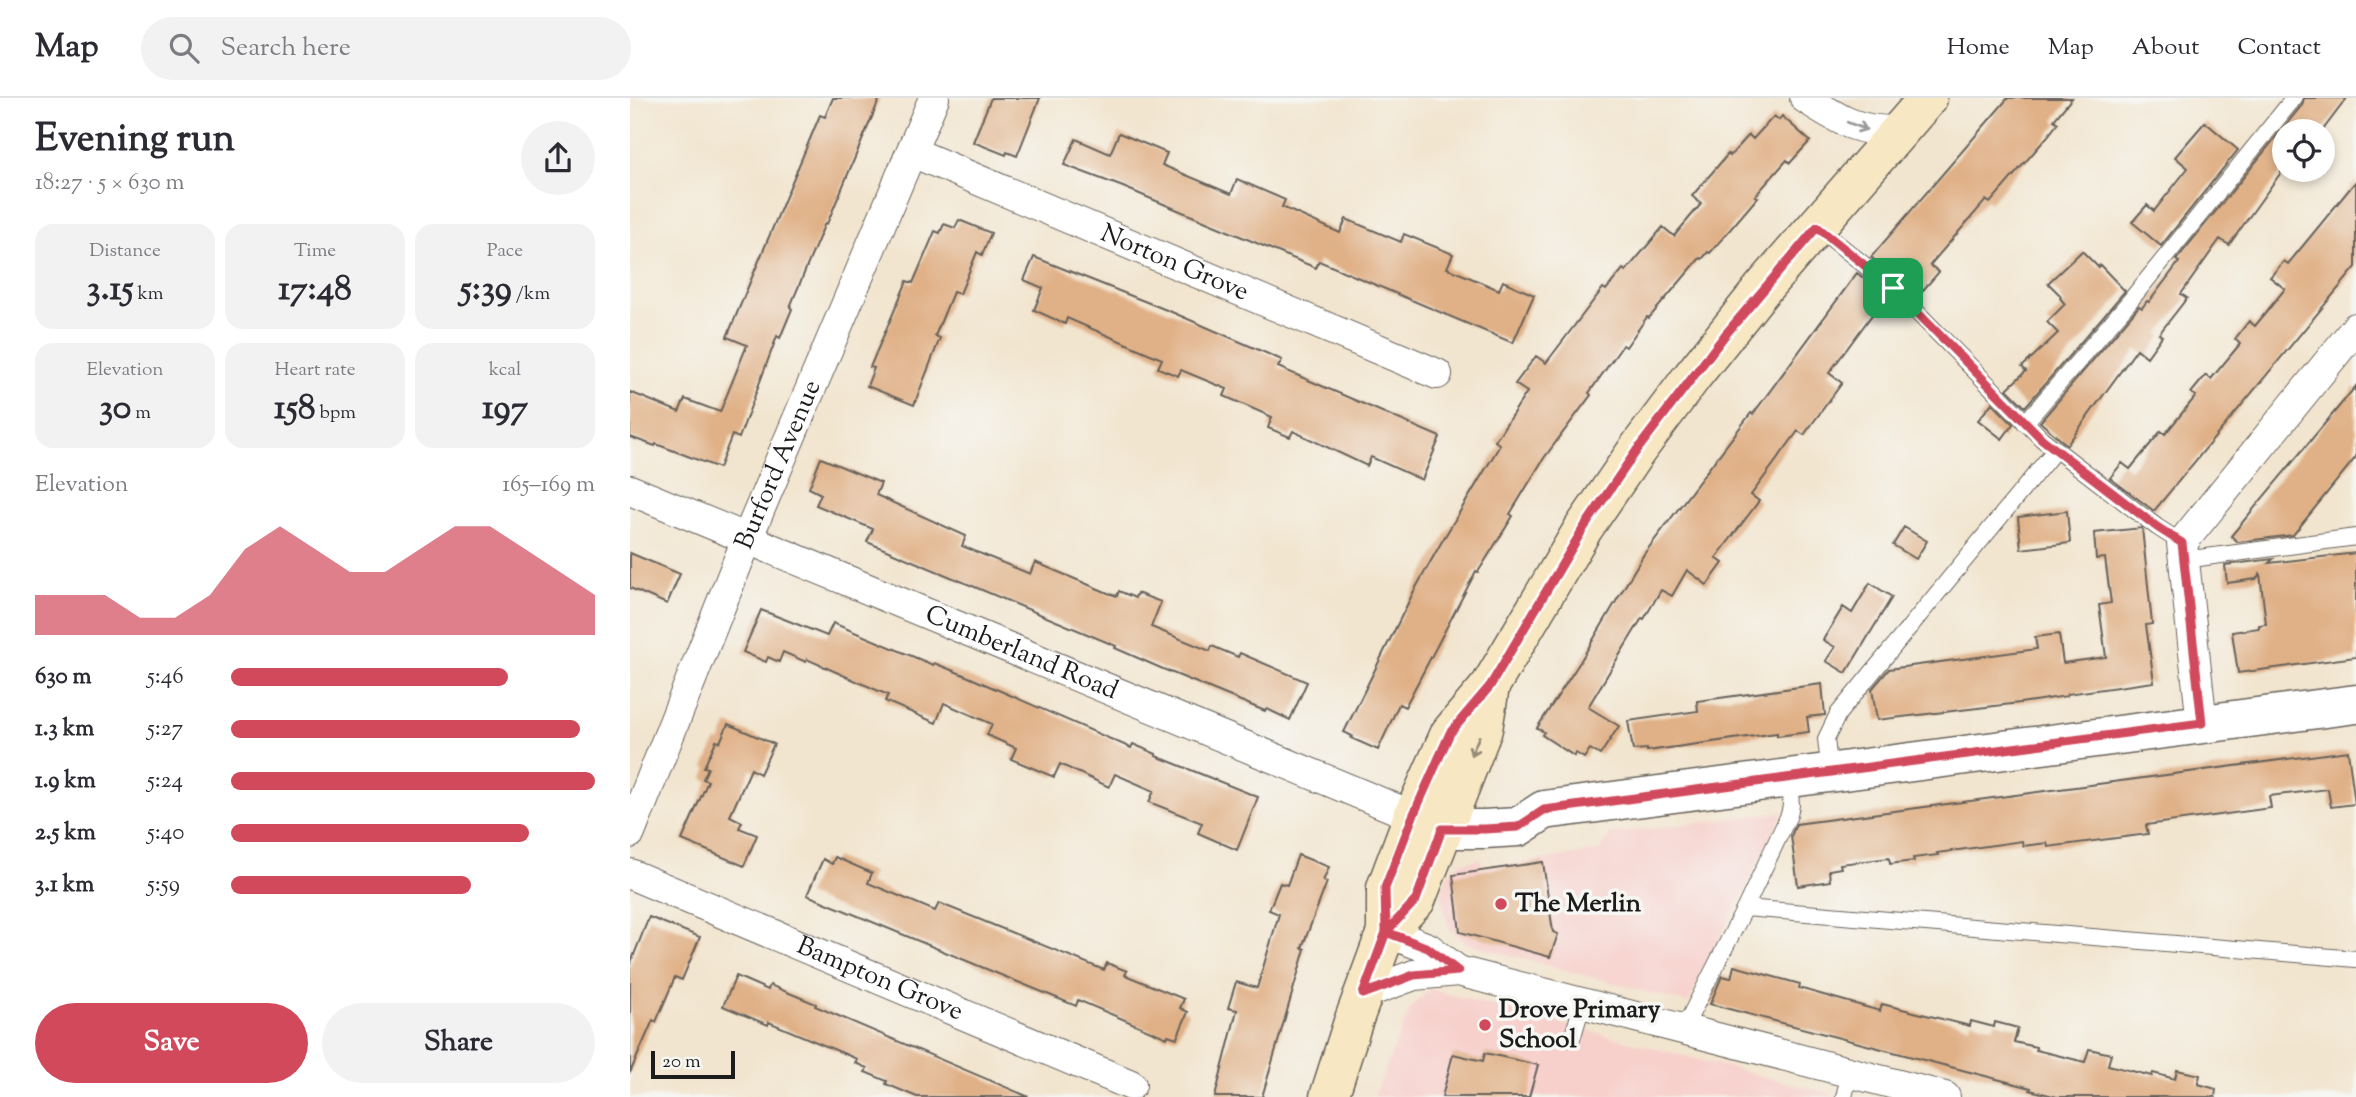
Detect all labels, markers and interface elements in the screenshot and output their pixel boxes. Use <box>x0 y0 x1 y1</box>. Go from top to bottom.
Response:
search box <box>141 17 631 80</box>
text: Map <box>35 24 99 72</box>
icon: search <box>165 29 203 67</box>
text: Search here <box>221 30 351 67</box>
text: Home <box>1947 31 2010 65</box>
text: Map <box>2048 31 2094 65</box>
text: About <box>2132 31 2199 65</box>
text: Contact <box>2237 31 2321 65</box>
text: Evening run <box>35 114 235 168</box>
map controls <box>2272 119 2335 182</box>
button: locate <box>2272 119 2335 182</box>
button: share <box>521 121 595 195</box>
one-way arrow <box>1846 121 1868 133</box>
text: 18:27 · 5 × 630 m <box>35 167 185 200</box>
street label: Norton Grove <box>1095 215 1254 311</box>
text: Distance <box>89 238 161 265</box>
text: Time <box>294 238 336 265</box>
text: Pace <box>487 238 523 265</box>
pin <box>1863 258 1923 318</box>
text: 3.15 <box>87 265 133 316</box>
text: 17:48 <box>278 265 352 316</box>
text: 5:39 <box>460 265 512 316</box>
icon: arrive <box>1874 269 1912 307</box>
text: km <box>133 281 163 308</box>
text: /km <box>512 281 550 308</box>
text: Elevation <box>86 357 164 384</box>
text: Heart rate <box>274 357 356 384</box>
text: kcal <box>489 357 521 384</box>
street label: Burford Avenue <box>726 374 831 555</box>
text: 30 <box>99 384 131 435</box>
text: 158 <box>274 384 315 435</box>
text: 197 <box>482 384 528 435</box>
text: m <box>131 400 151 427</box>
text: bpm <box>315 400 356 427</box>
text: Elevation <box>35 469 128 502</box>
text: 165–169 m <box>502 469 595 502</box>
street label: Cumberland Road <box>919 596 1124 710</box>
text: 630 m <box>35 661 92 694</box>
text: 5:46 <box>147 661 184 694</box>
text: 1.3 km <box>35 713 94 746</box>
text: 5:27 <box>147 713 183 746</box>
one-way arrow <box>1468 735 1481 757</box>
text: 1.9 km <box>35 765 96 798</box>
text: 5:24 <box>147 765 183 798</box>
text: 2.5 km <box>35 817 96 850</box>
text: 5:40 <box>147 817 184 850</box>
text: 3.1 km <box>35 869 94 902</box>
text: 5:59 <box>147 869 180 902</box>
place label: The Merlin <box>1515 886 1642 923</box>
marker: The Merlin <box>1493 896 1509 912</box>
street label: Bampton Grove <box>791 928 969 1031</box>
place label: Drove Primary School <box>1499 992 1661 1059</box>
button: Save <box>35 1003 308 1083</box>
button: Share <box>322 1003 595 1083</box>
marker: Drove Primary School <box>1477 1017 1493 1033</box>
scale bar <box>651 1048 735 1080</box>
text: 20 m <box>662 1049 701 1076</box>

